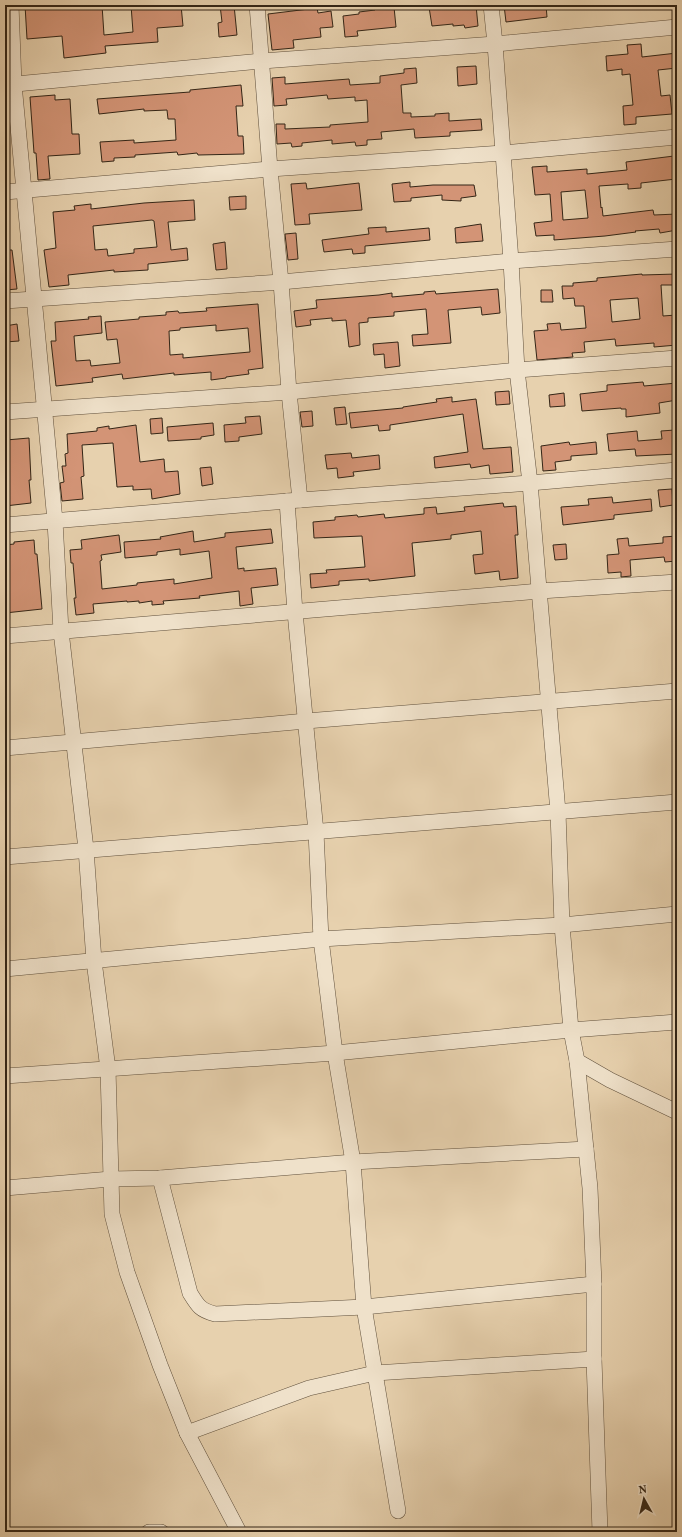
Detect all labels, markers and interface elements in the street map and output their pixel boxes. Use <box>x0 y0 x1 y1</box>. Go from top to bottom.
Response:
north arrow <box>624 1479 664 1519</box>
text: N <box>638 1483 648 1499</box>

